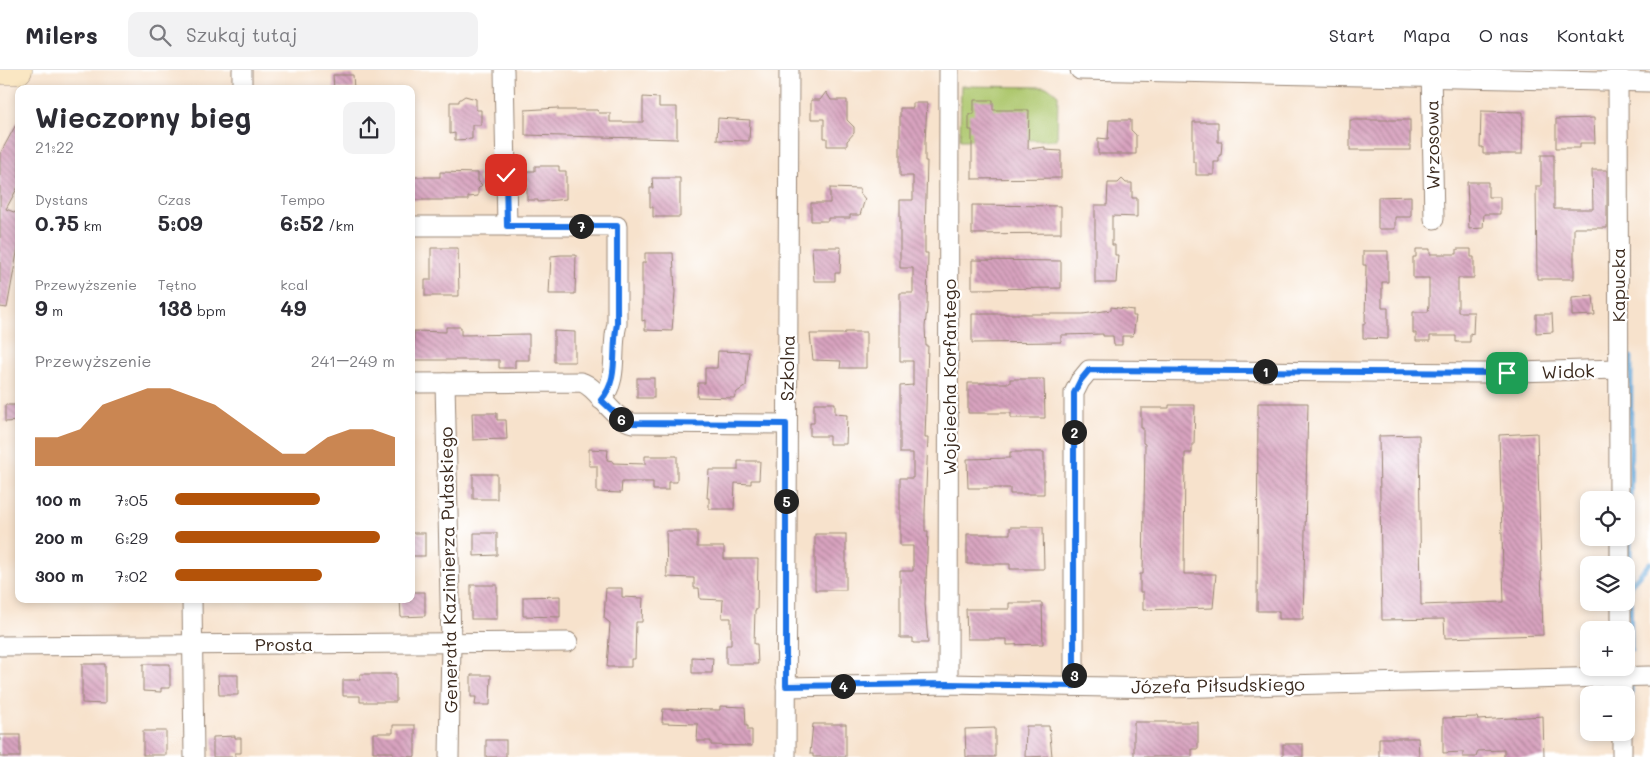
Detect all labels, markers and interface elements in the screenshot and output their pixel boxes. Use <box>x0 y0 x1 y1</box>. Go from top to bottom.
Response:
search box <box>128 12 478 57</box>
text: Milers <box>25 19 98 50</box>
icon: search <box>146 21 174 49</box>
text: Szukaj tutaj <box>186 22 297 47</box>
text: Start <box>1329 23 1375 47</box>
text: Mapa <box>1403 23 1451 47</box>
text: O nas <box>1479 23 1529 47</box>
text: Kontakt <box>1557 23 1625 47</box>
text: Wieczorny bieg <box>35 99 251 135</box>
street label: Wrzosowa <box>1419 100 1445 190</box>
button: share <box>343 102 395 154</box>
text: 21:22 <box>35 136 74 157</box>
pin <box>485 154 527 196</box>
icon: check <box>492 161 520 189</box>
text: Dystans <box>35 190 88 209</box>
text: Czas <box>158 190 191 209</box>
text: Tempo <box>280 190 325 209</box>
text: 0.75 <box>35 209 79 236</box>
text: 5:09 <box>158 209 203 236</box>
text: 6:52 <box>280 209 324 236</box>
pin: 7 <box>568 214 594 238</box>
text: km <box>79 216 102 235</box>
text: /km <box>324 216 354 235</box>
text: 7 <box>578 217 585 236</box>
street label: Kapucka <box>1606 248 1630 322</box>
text: Przewyższenie <box>35 275 137 294</box>
text: Tętno <box>158 275 196 294</box>
text: kcal <box>280 275 308 294</box>
street label: Wojciecha Korfantego <box>937 278 961 475</box>
text: 9 <box>35 294 48 321</box>
text: 138 <box>158 294 193 321</box>
text: 49 <box>280 294 306 321</box>
text: m <box>48 301 63 320</box>
text: bpm <box>193 301 226 320</box>
street label: Szkolna <box>774 335 800 401</box>
text: Przewyższenie <box>35 350 152 371</box>
text: 241–249 m <box>311 350 395 371</box>
pin <box>1486 352 1528 394</box>
pin: 1 <box>1252 358 1278 384</box>
street label: Widok <box>1541 358 1595 384</box>
icon: arrive <box>1493 359 1521 387</box>
text: 1 <box>1262 362 1269 381</box>
pin: 6 <box>608 406 634 432</box>
text: 6 <box>617 410 626 429</box>
pin: 2 <box>1062 420 1086 444</box>
text: 2 <box>1071 423 1078 442</box>
street label: Generała Kazimierza Pułaskiego <box>433 426 463 714</box>
pin: 5 <box>774 488 798 514</box>
text: 100 m <box>35 489 81 510</box>
text: 7:05 <box>115 489 148 510</box>
map controls <box>1580 491 1635 741</box>
button: locate <box>1580 491 1635 546</box>
text: 5 <box>782 492 791 511</box>
text: 200 m <box>35 527 83 548</box>
text: 6:29 <box>115 527 148 548</box>
button: layers <box>1580 556 1635 611</box>
text: 300 m <box>35 565 84 586</box>
text: 7:02 <box>115 565 148 586</box>
button: + <box>1580 621 1635 676</box>
street label: Prosta <box>255 632 313 656</box>
pin: 3 <box>1062 662 1086 688</box>
text: 3 <box>1070 666 1079 685</box>
street label: Józefa Piłsudskiego <box>1131 671 1305 699</box>
pin: 4 <box>830 674 856 698</box>
text: 4 <box>839 677 848 696</box>
button: − <box>1580 686 1635 741</box>

